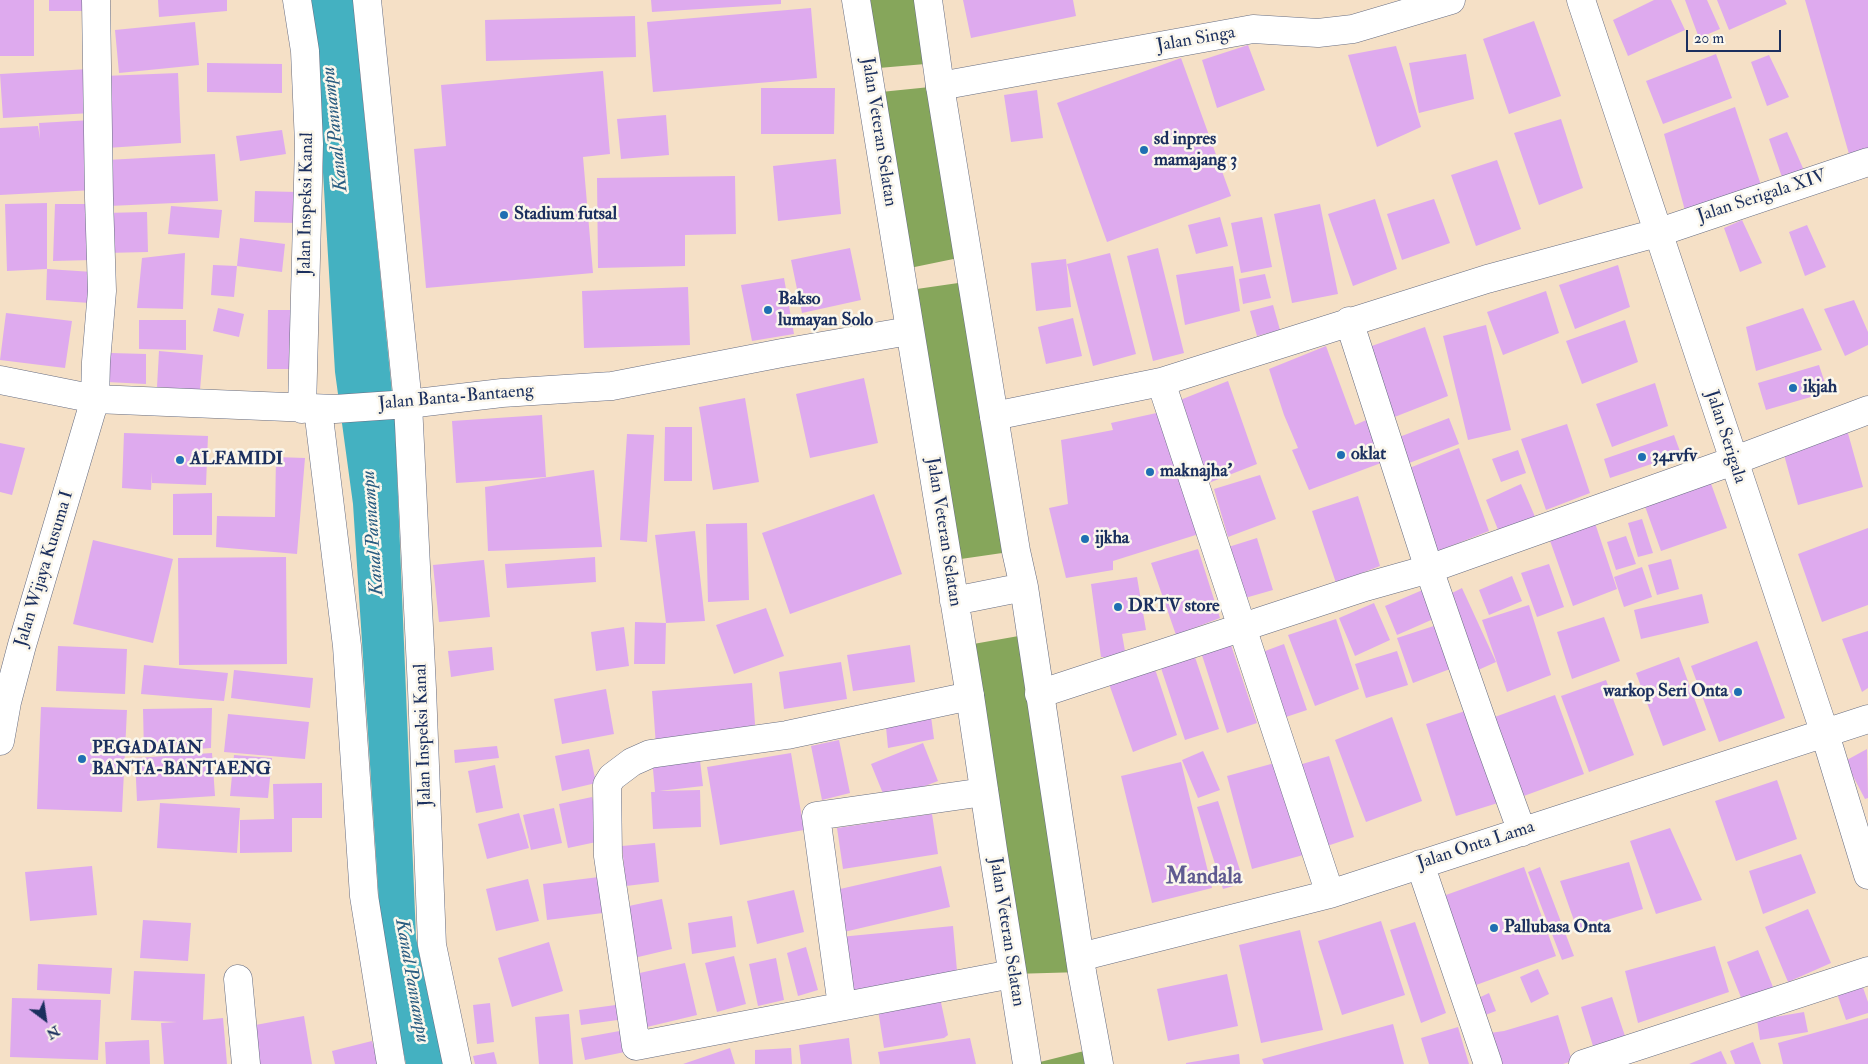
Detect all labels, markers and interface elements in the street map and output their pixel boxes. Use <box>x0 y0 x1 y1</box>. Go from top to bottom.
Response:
scale bar <box>1688 20 1783 52</box>
street label: Jalan Singa <box>1155 22 1237 58</box>
text: 20 m <box>1694 29 1724 48</box>
street label: Jalan Veteran Selatan <box>856 56 900 208</box>
water label: Kanal Pannampu <box>318 65 354 193</box>
place label: sd inpres mamajang 3 <box>1154 129 1237 172</box>
street label: Jalan Inspeksi Kanal <box>295 132 319 276</box>
marker: sd inpres mamajang 3 <box>1138 144 1150 156</box>
street label: Jalan Serigala XIV <box>1695 166 1829 228</box>
place label: Stadium futsal <box>514 204 617 226</box>
marker: Stadium futsal <box>498 209 510 221</box>
place label: Bakso lumayan Solo <box>778 289 873 332</box>
marker: Bakso lumayan Solo <box>762 304 774 316</box>
place label: ikjah <box>1803 377 1837 399</box>
street label: Jalan Banta-Bantaeng <box>377 380 535 416</box>
marker: ikjah <box>1787 382 1799 394</box>
street label: Jalan Serigala <box>1700 388 1750 486</box>
place label: oklat <box>1351 444 1386 466</box>
place label: 34rvfv <box>1652 446 1697 468</box>
place label: ALFAMIDI <box>190 449 283 471</box>
marker: oklat <box>1335 449 1347 461</box>
marker: 34rvfv <box>1636 451 1648 463</box>
marker: ALFAMIDI <box>174 454 186 466</box>
street label: Jalan Veteran Selatan <box>921 456 965 608</box>
place label: maknajha' <box>1160 461 1232 483</box>
marker: maknajha' <box>1144 466 1156 478</box>
water label: Kanal Pannampu <box>358 470 390 596</box>
street label: Jalan Wijaya Kusuma I <box>11 488 79 650</box>
place label: ijkha <box>1095 528 1129 550</box>
marker: ijkha <box>1079 533 1091 545</box>
place label: DRTV store <box>1128 596 1220 618</box>
marker: DRTV store <box>1112 601 1124 613</box>
street label: Jalan Inspeksi Kanal <box>411 663 437 807</box>
place label: warkop Seri Onta <box>1603 681 1728 703</box>
marker: warkop Seri Onta <box>1732 686 1744 698</box>
place label: PEGADAIAN BANTA-BANTAENG <box>92 738 271 781</box>
marker: PEGADAIAN BANTA-BANTAENG <box>76 753 88 765</box>
street label: Jalan Onta Lama <box>1415 817 1537 875</box>
street label: Jalan Veteran Selatan <box>984 856 1028 1008</box>
district label: Mandala <box>1166 865 1242 891</box>
water label: Kanal Pannampu <box>389 917 433 1045</box>
place label: Pallubasa Onta <box>1504 917 1611 939</box>
marker: Pallubasa Onta <box>1488 922 1500 934</box>
north arrow <box>20 994 70 1044</box>
text: N <box>43 1022 63 1043</box>

